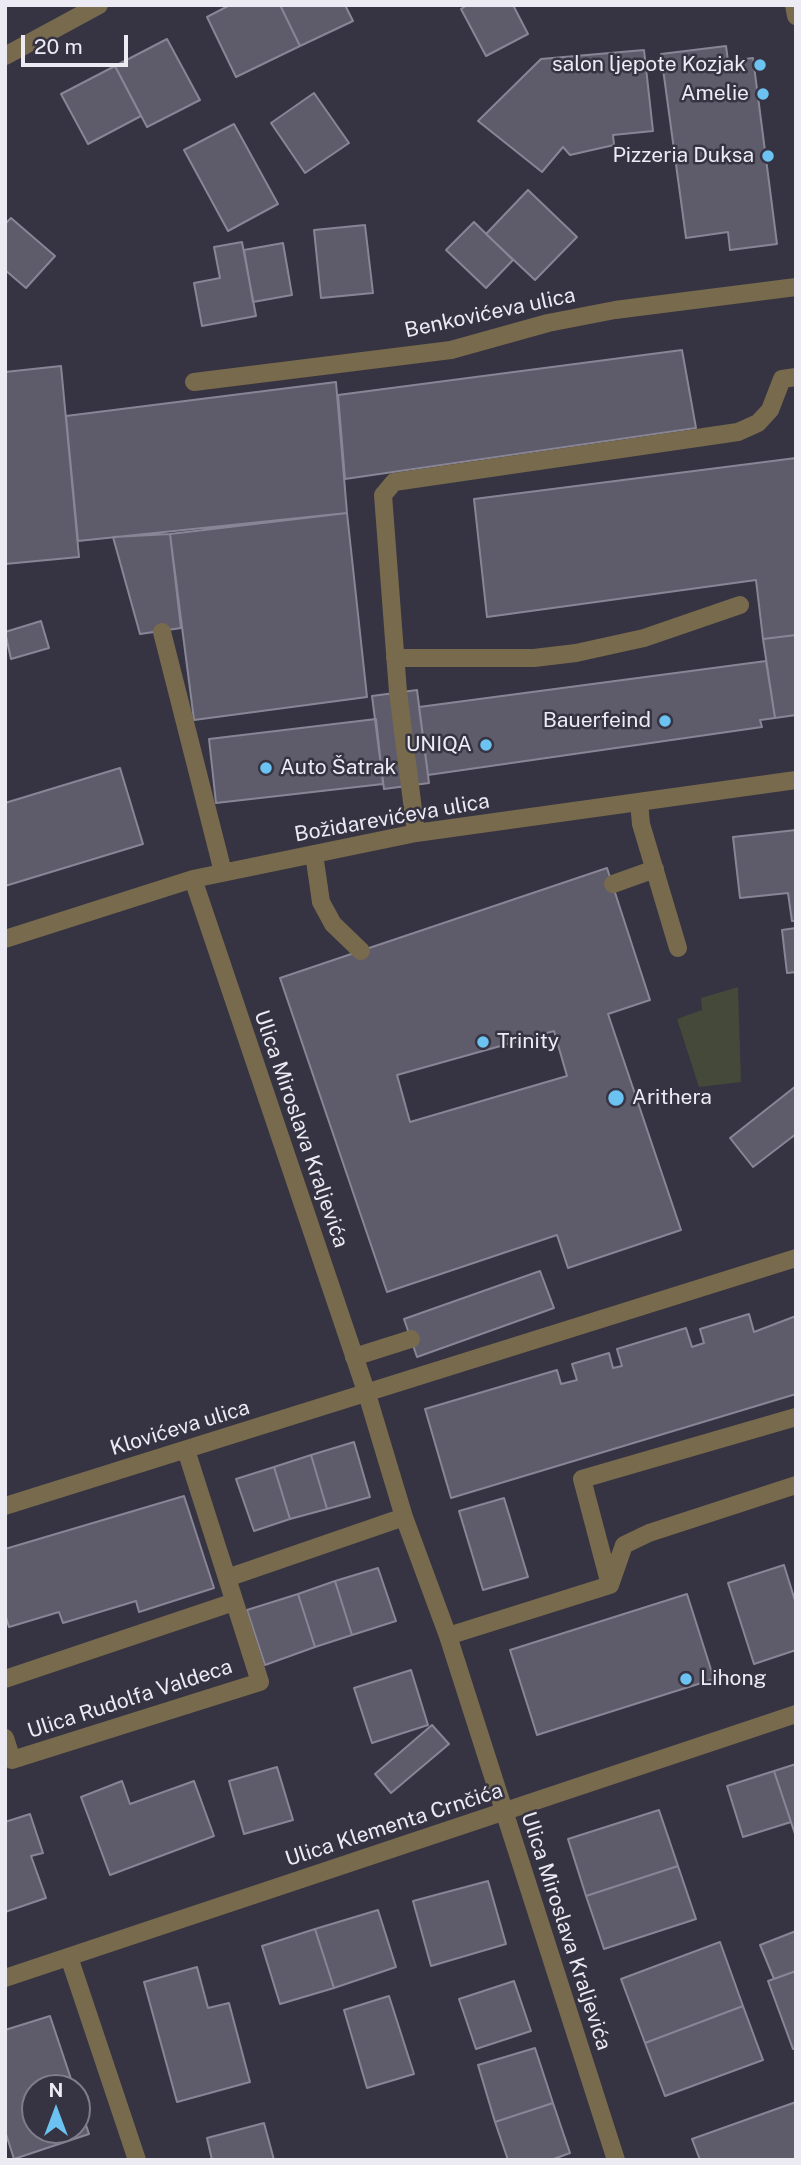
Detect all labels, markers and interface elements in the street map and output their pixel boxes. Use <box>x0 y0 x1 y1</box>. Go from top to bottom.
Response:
scale bar <box>24 21 131 65</box>
text: 20 m <box>34 34 83 59</box>
place label: salon ljepote Kozjak <box>552 52 746 78</box>
marker: salon ljepote Kozjak <box>752 57 768 73</box>
place label: Amelie <box>681 81 749 107</box>
marker: Amelie <box>755 86 771 102</box>
place label: Pizzeria Duksa <box>612 143 754 169</box>
marker: Pizzeria Duksa <box>760 148 776 164</box>
street label: Benkovićeva ulica <box>402 283 578 343</box>
place label: Bauerfeind <box>543 708 651 734</box>
marker: Bauerfeind <box>657 713 673 729</box>
place label: UNIQA <box>406 732 472 758</box>
marker: UNIQA <box>478 737 494 753</box>
place label: Auto Šatrak <box>280 755 396 781</box>
marker: Auto Šatrak <box>258 760 274 776</box>
street label: Božidarevićeva ulica <box>293 788 491 848</box>
street label: Ulica Miroslava Kraljevića <box>249 1007 353 1251</box>
place label: Trinity <box>497 1029 559 1055</box>
marker: Trinity <box>475 1034 491 1050</box>
place label: Arithera <box>632 1085 712 1111</box>
marker: Arithera <box>606 1088 626 1108</box>
street label: Klovićeva ulica <box>107 1395 253 1461</box>
street label: Ulica Rudolfa Valdeca <box>24 1654 236 1744</box>
place label: Lihong <box>700 1666 767 1692</box>
marker: Lihong <box>678 1671 694 1687</box>
street label: Ulica Klementa Crnčića <box>282 1778 506 1872</box>
street label: Ulica Miroslava Kraljevića <box>516 1809 616 2053</box>
north arrow <box>21 2074 91 2144</box>
text: N <box>49 2079 63 2101</box>

